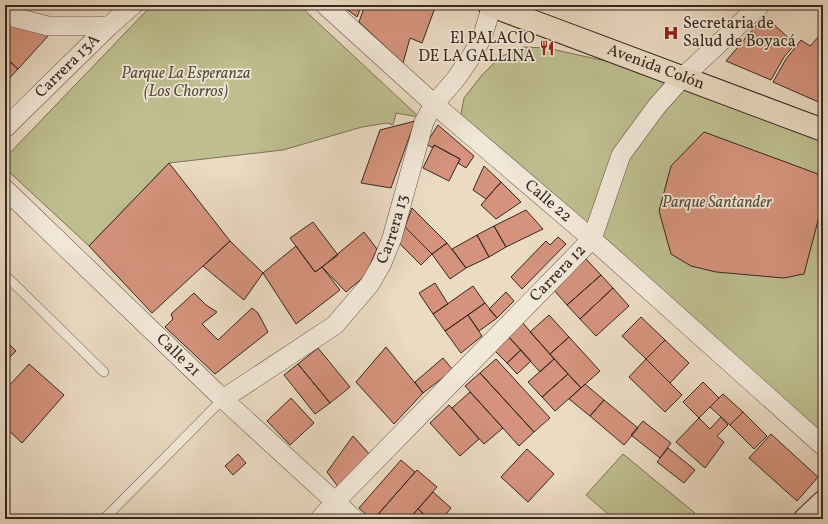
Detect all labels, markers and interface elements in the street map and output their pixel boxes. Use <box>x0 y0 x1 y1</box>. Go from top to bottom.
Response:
place label: Secretaria de Salud de Boyacá <box>683 13 796 53</box>
hospital icon: Secretaria de Salud de Boyacá <box>662 24 680 42</box>
place label: El PALACIO DE LA GALLINA <box>418 28 535 68</box>
street label: Carrera 13A <box>30 29 105 103</box>
restaurant icon: El PALACIO DE LA GALLINA <box>538 39 556 57</box>
street label: Avenida Colón <box>604 39 708 96</box>
park label: Parque La Esperanza (Los Chorros) <box>121 63 251 103</box>
street label: Calle 22 <box>519 175 576 228</box>
street label: Carrera 13 <box>372 192 414 267</box>
park label: Parque Santander <box>662 192 773 214</box>
street label: Carrera 12 <box>525 240 591 307</box>
street label: Calle 21 <box>151 329 205 382</box>

